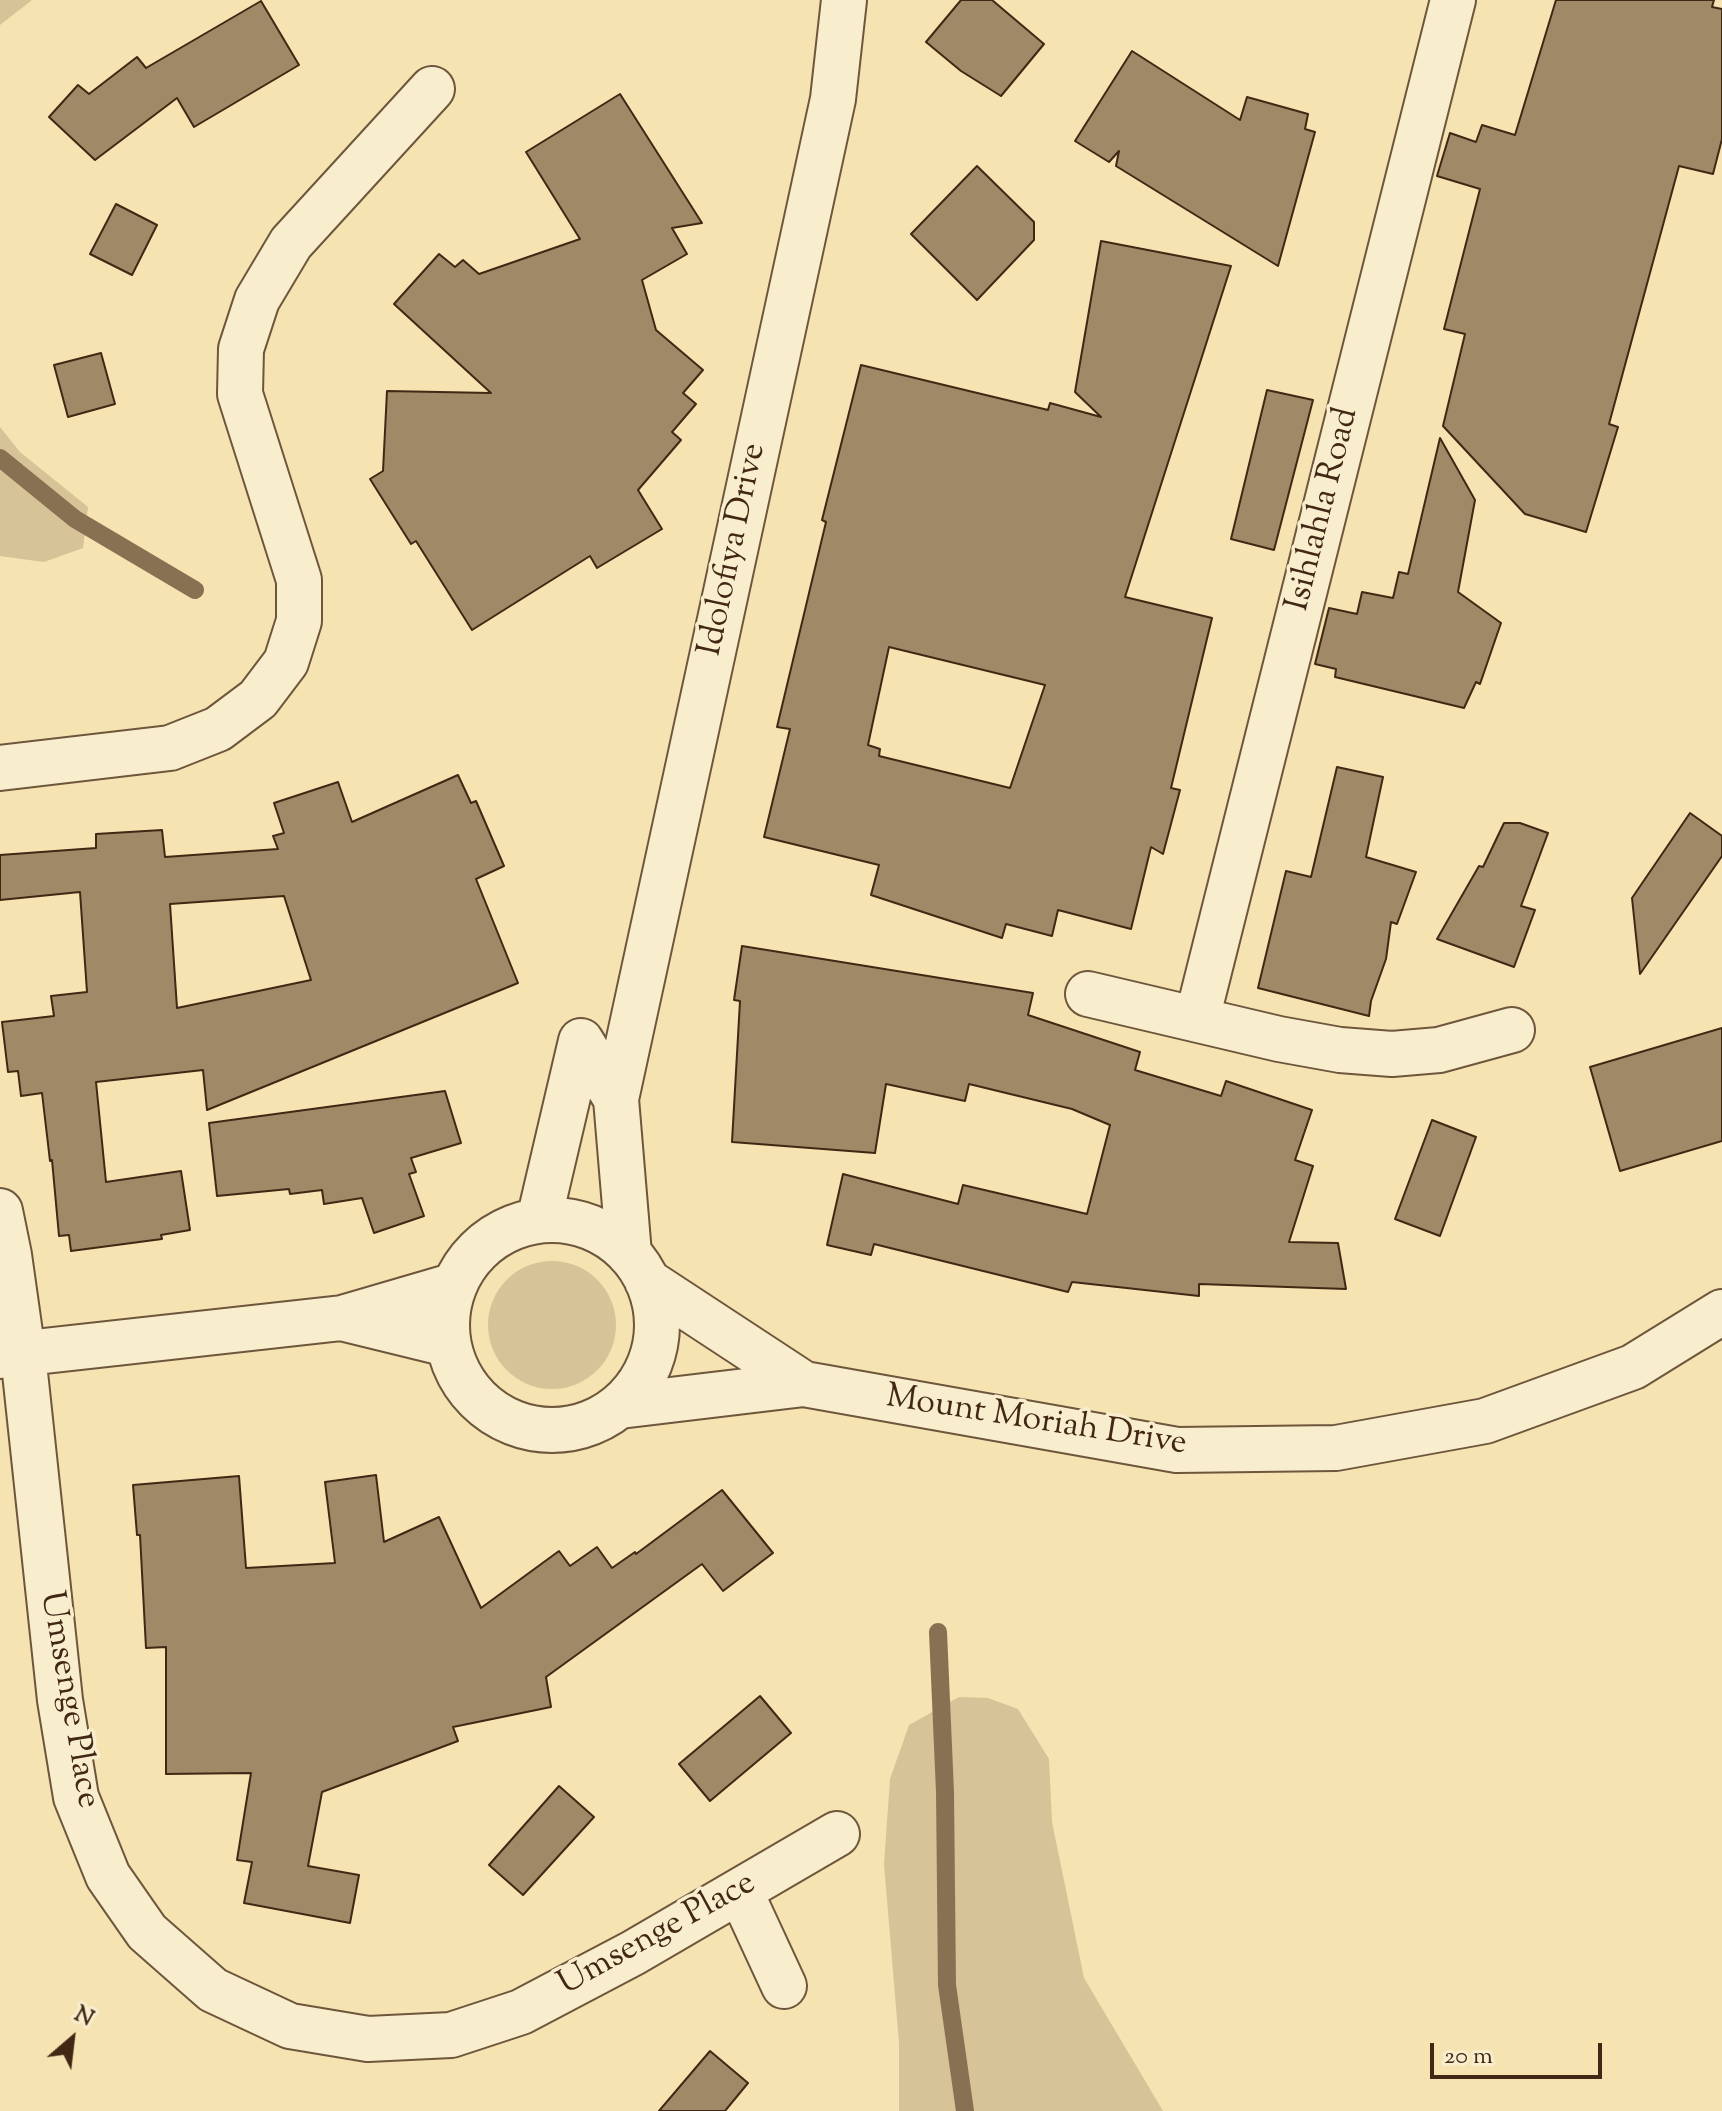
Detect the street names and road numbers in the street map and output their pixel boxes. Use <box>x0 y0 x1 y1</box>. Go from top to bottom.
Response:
street label: Isihlahla Road <box>1280 404 1370 616</box>
street label: Idolofiya Drive <box>693 440 777 660</box>
street label: Mount Moriah Drive <box>883 1379 1189 1467</box>
street label: Umsenge Place <box>28 1588 106 1812</box>
street label: Umsenge Place <box>552 1865 764 2007</box>

